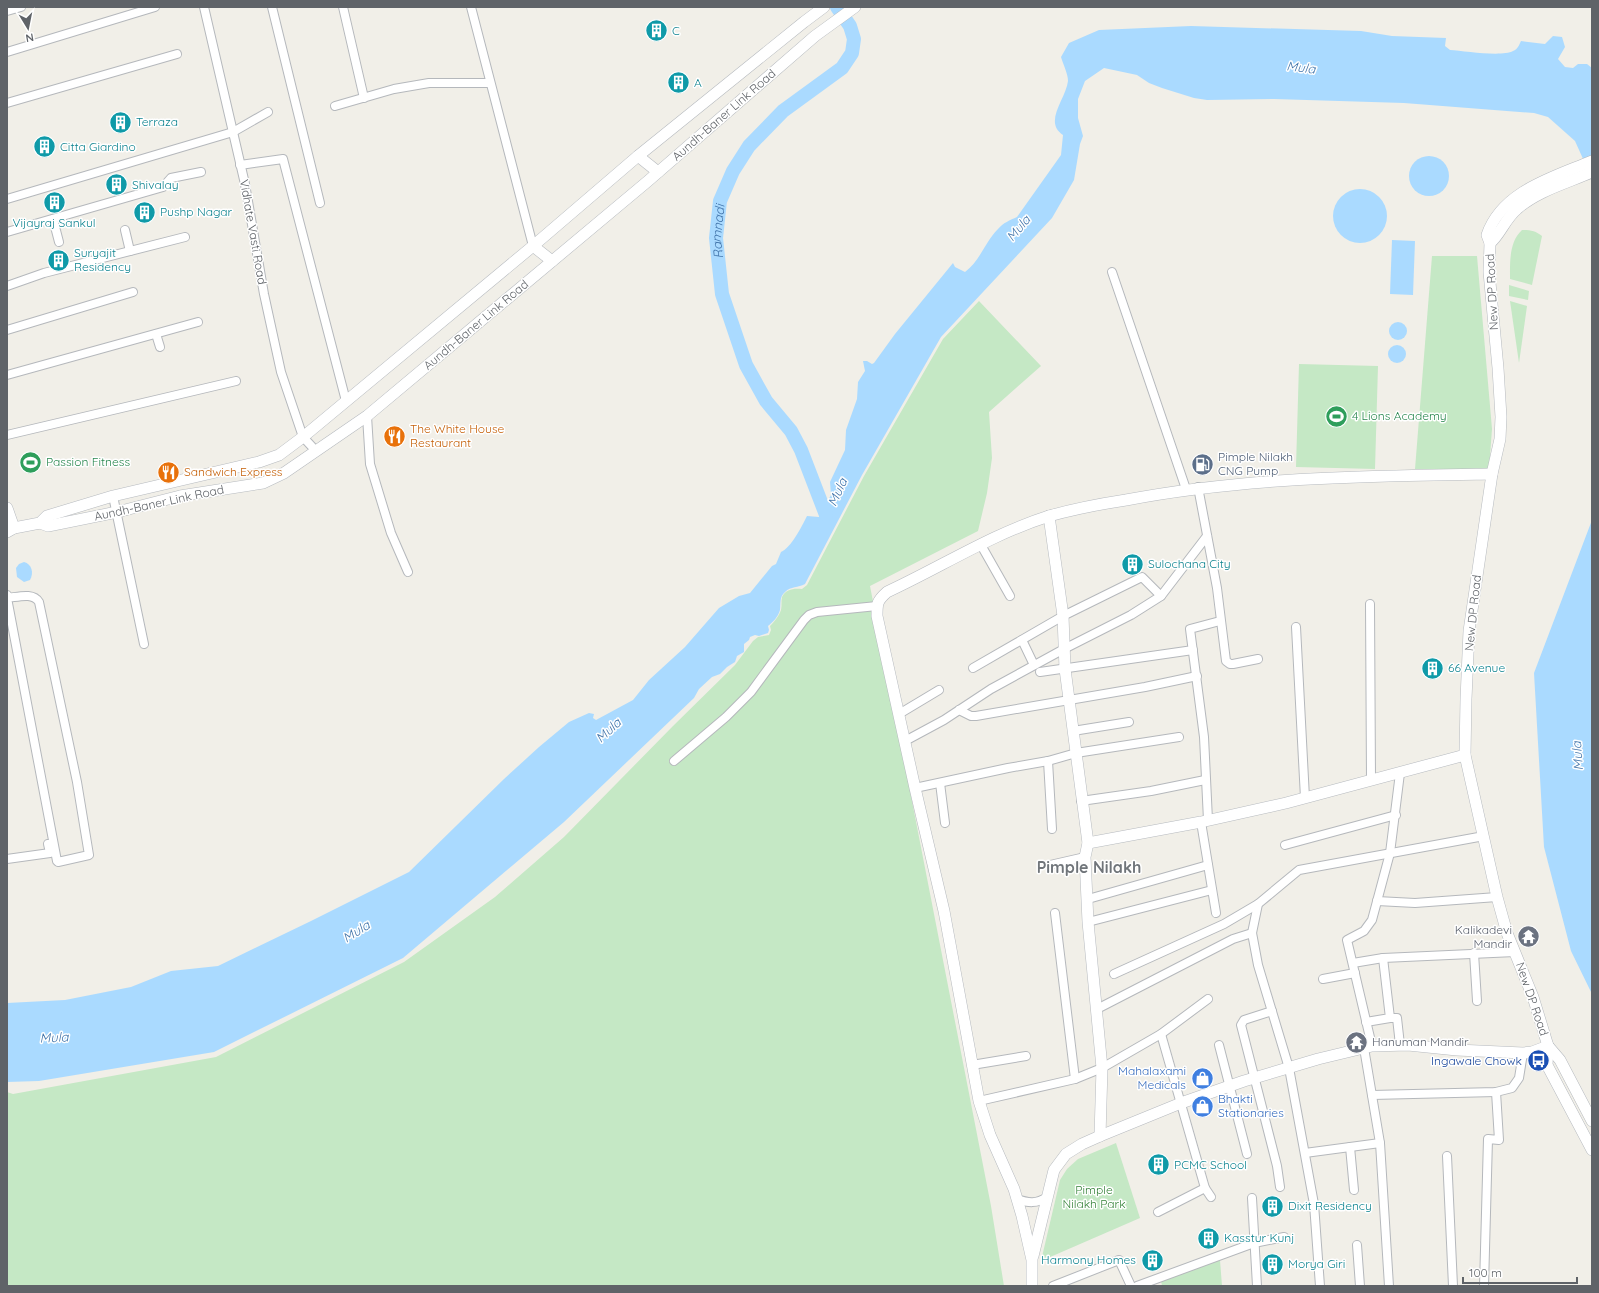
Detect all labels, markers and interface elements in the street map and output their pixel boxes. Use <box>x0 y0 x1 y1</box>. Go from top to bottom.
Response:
north arrow <box>8 8 48 48</box>
building icon: C <box>644 18 670 44</box>
place label: C <box>672 23 680 38</box>
text: N <box>25 30 35 45</box>
water label: Mula <box>1286 57 1317 77</box>
street label: Aundh-Baner Link Road <box>669 66 778 164</box>
building icon: A <box>666 70 692 96</box>
place label: A <box>694 75 702 90</box>
building icon: Terraza <box>107 109 133 135</box>
place label: Terraza <box>136 114 178 129</box>
building icon: Citta Giardino <box>32 134 58 160</box>
place label: Citta Giardino <box>60 139 136 154</box>
building icon: Shivalay <box>103 172 129 198</box>
place label: Shivalay <box>132 177 179 192</box>
street label: Vidhate Vasti Road <box>237 178 270 286</box>
building icon: Vijayraj Sankul <box>41 189 67 215</box>
building icon: Pushp Nagar <box>132 199 158 225</box>
water label: Ramnadi <box>708 201 728 260</box>
place label: Pushp Nagar <box>160 204 233 219</box>
water label: Mula <box>1003 211 1034 244</box>
place label: Vijayraj Sankul <box>12 215 96 230</box>
place label: Suryajit Residency <box>74 245 131 274</box>
building icon: Suryajit Residency <box>45 247 71 273</box>
street label: New DP Road <box>1482 253 1501 331</box>
street label: Aundh-Baner Link Road <box>420 276 531 373</box>
sports icon: 4 Lions Academy <box>1324 403 1350 429</box>
place label: 4 Lions Academy <box>1352 408 1447 423</box>
place label: The White House Restaurant <box>410 421 505 450</box>
restaurant icon: The White House Restaurant <box>382 423 408 449</box>
sports icon: Passion Fitness <box>18 449 44 475</box>
place label: Pimple Nilakh CNG Pump <box>1218 449 1293 478</box>
fuel station icon: Pimple Nilakh CNG Pump <box>1190 451 1216 477</box>
place label: Passion Fitness <box>46 454 130 469</box>
restaurant icon: Sandwich Express <box>156 459 182 485</box>
place label: Sandwich Express <box>184 464 283 479</box>
water label: Mula <box>824 474 851 509</box>
street label: Aundh-Baner Link Road <box>93 481 225 524</box>
building icon: Sulochana City <box>1119 551 1145 577</box>
place label: Sulochana City <box>1148 556 1231 571</box>
street label: New DP Road <box>1461 574 1484 652</box>
building icon: 66 Avenue <box>1420 655 1446 681</box>
place label: 66 Avenue <box>1448 660 1505 675</box>
water label: Mula <box>592 713 625 746</box>
water label: Mula <box>1568 740 1586 771</box>
district label: Pimple Nilakh <box>1037 857 1141 877</box>
water label: Mula <box>339 916 373 945</box>
place label: Kalikadevi Mandir <box>1455 922 1512 951</box>
temple icon: Kalikadevi Mandir <box>1515 924 1541 950</box>
street label: New DP Road <box>1513 960 1552 1038</box>
water label: Mula <box>39 1028 70 1046</box>
temple icon: Hanuman Mandir <box>1344 1029 1370 1055</box>
place label: Hanuman Mandir <box>1372 1034 1469 1049</box>
bus stop icon: Ingawale Chowk <box>1525 1048 1551 1074</box>
place label: Ingawale Chowk <box>1431 1053 1522 1068</box>
place label: Mahalaxami Medicals <box>1118 1063 1186 1092</box>
shop icon: Mahalaxami Medicals <box>1189 1065 1215 1091</box>
place label: Bhakti Stationaries <box>1218 1091 1284 1120</box>
shop icon: Bhakti Stationaries <box>1189 1093 1215 1119</box>
building icon: PCMC School <box>1146 1152 1172 1178</box>
place label: PCMC School <box>1174 1157 1247 1172</box>
park label: Pimple Nilakh Park <box>1062 1182 1126 1211</box>
building icon: Dixit Residency <box>1260 1193 1286 1219</box>
place label: Dixit Residency <box>1288 1198 1372 1213</box>
building icon: Kasstur Kunj <box>1196 1225 1222 1251</box>
place label: Kasstur Kunj <box>1224 1230 1294 1245</box>
building icon: Harmony Homes <box>1139 1247 1165 1273</box>
building icon: Morya Giri <box>1259 1251 1285 1277</box>
place label: Harmony Homes <box>1041 1252 1136 1267</box>
place label: Morya Giri <box>1288 1256 1345 1271</box>
scale bar <box>1463 1259 1577 1285</box>
text: 100 m <box>1469 1265 1502 1280</box>

